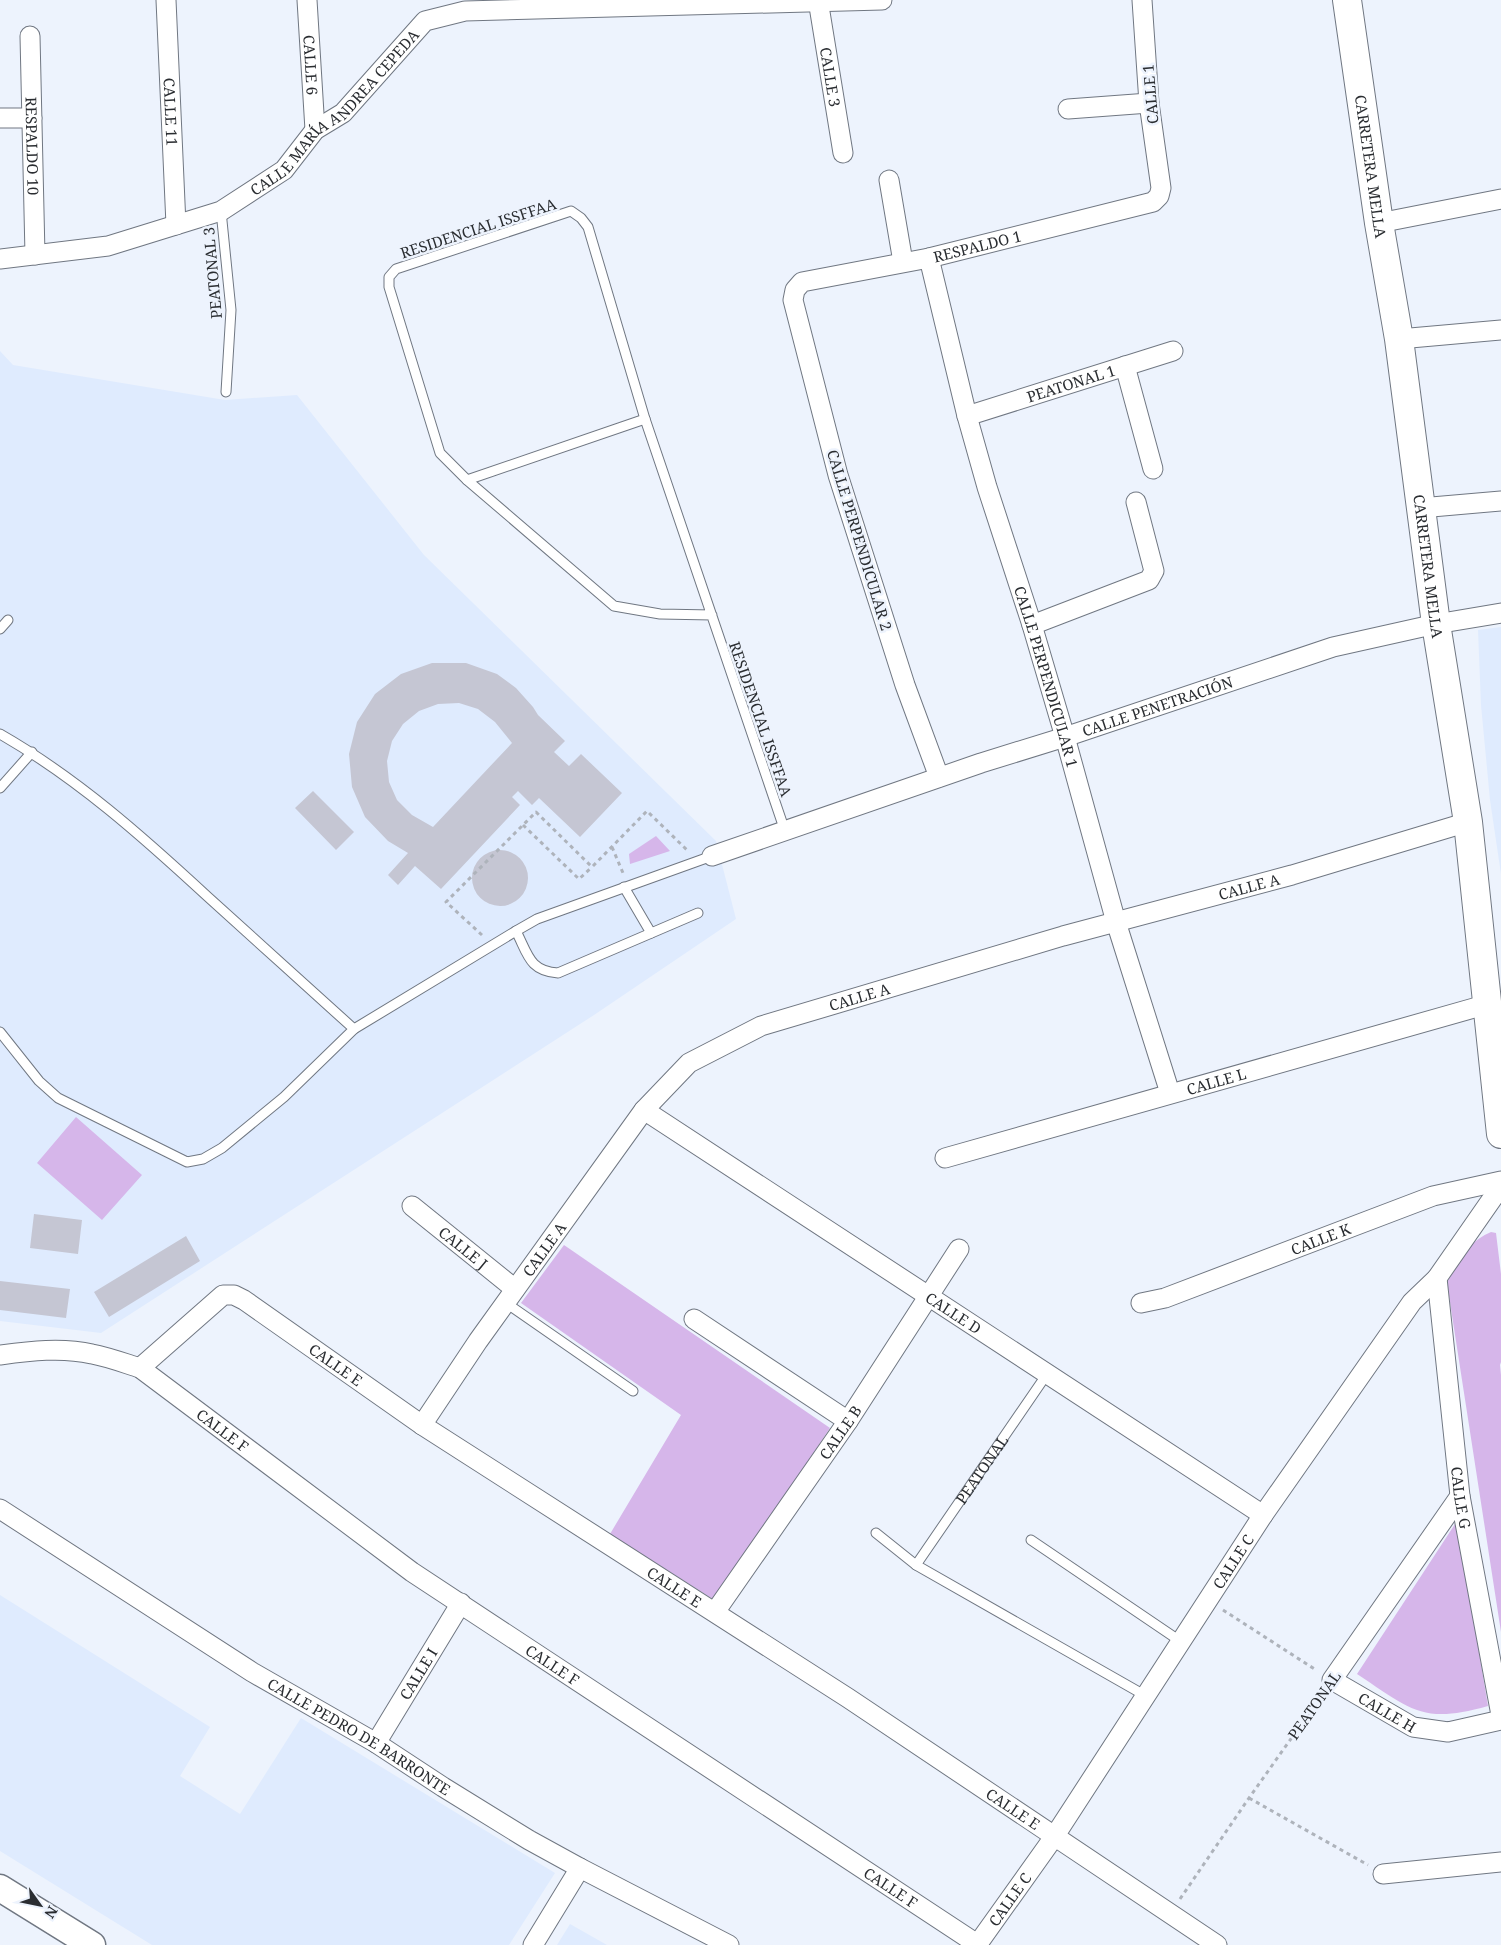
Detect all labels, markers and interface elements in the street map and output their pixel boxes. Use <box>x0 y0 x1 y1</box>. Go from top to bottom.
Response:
street label: CALLE MARÍA ANDREA CEPEDA <box>246 25 423 200</box>
street label: CALLE 6 <box>299 34 323 96</box>
street label: CALLE 3 <box>816 46 845 108</box>
street label: CALLE 1 <box>1137 63 1163 125</box>
street label: CALLE 11 <box>159 77 182 147</box>
street label: CARRETERA MELLA <box>1351 93 1391 240</box>
street label: RESPALDO 10 <box>21 97 44 195</box>
street label: RESIDENCIAL ISSFFAA <box>398 193 559 263</box>
street label: RESPALDO 1 <box>931 225 1023 267</box>
street label: PEATONAL 3 <box>198 226 226 320</box>
street label: PEATONAL 1 <box>1024 360 1118 407</box>
street label: CALLE PERPENDICULAR 2 <box>823 447 897 633</box>
street label: CARRETERA MELLA <box>1409 493 1448 640</box>
street label: CALLE PERPENDICULAR 1 <box>1010 583 1083 770</box>
street label: RESIDENCIAL ISSFFAA <box>725 639 797 800</box>
street label: CALLE PENETRACIÓN <box>1079 671 1236 741</box>
street label: CALLE A <box>1216 869 1282 904</box>
street label: CALLE A <box>827 978 892 1015</box>
street label: CALLE L <box>1184 1063 1248 1099</box>
street label: CALLE A <box>518 1218 571 1280</box>
street label: CALLE K <box>1288 1218 1354 1259</box>
street label: CALLE J <box>435 1222 492 1273</box>
street label: CALLE D <box>922 1287 985 1338</box>
street label: CALLE E <box>305 1339 367 1390</box>
street label: CALLE B <box>814 1401 866 1463</box>
street label: CALLE F <box>193 1404 253 1456</box>
street label: PEATONAL <box>951 1431 1012 1508</box>
street label: CALLE G <box>1447 1466 1476 1531</box>
street label: CALLE C <box>1208 1531 1258 1593</box>
street label: CALLE E <box>643 1562 706 1612</box>
street label: CALLE F <box>522 1640 584 1690</box>
street label: CALLE I <box>395 1644 441 1703</box>
street label: PEATONAL <box>1283 1667 1345 1743</box>
street label: CALLE PEDRO DE BARRONTE <box>264 1673 454 1799</box>
street label: CALLE H <box>1355 1687 1420 1737</box>
street label: CALLE E <box>982 1783 1044 1834</box>
street label: CALLE F <box>860 1862 922 1912</box>
street label: CALLE C <box>984 1869 1035 1930</box>
north arrow <box>15 1880 65 1930</box>
text: N <box>40 1903 62 1922</box>

